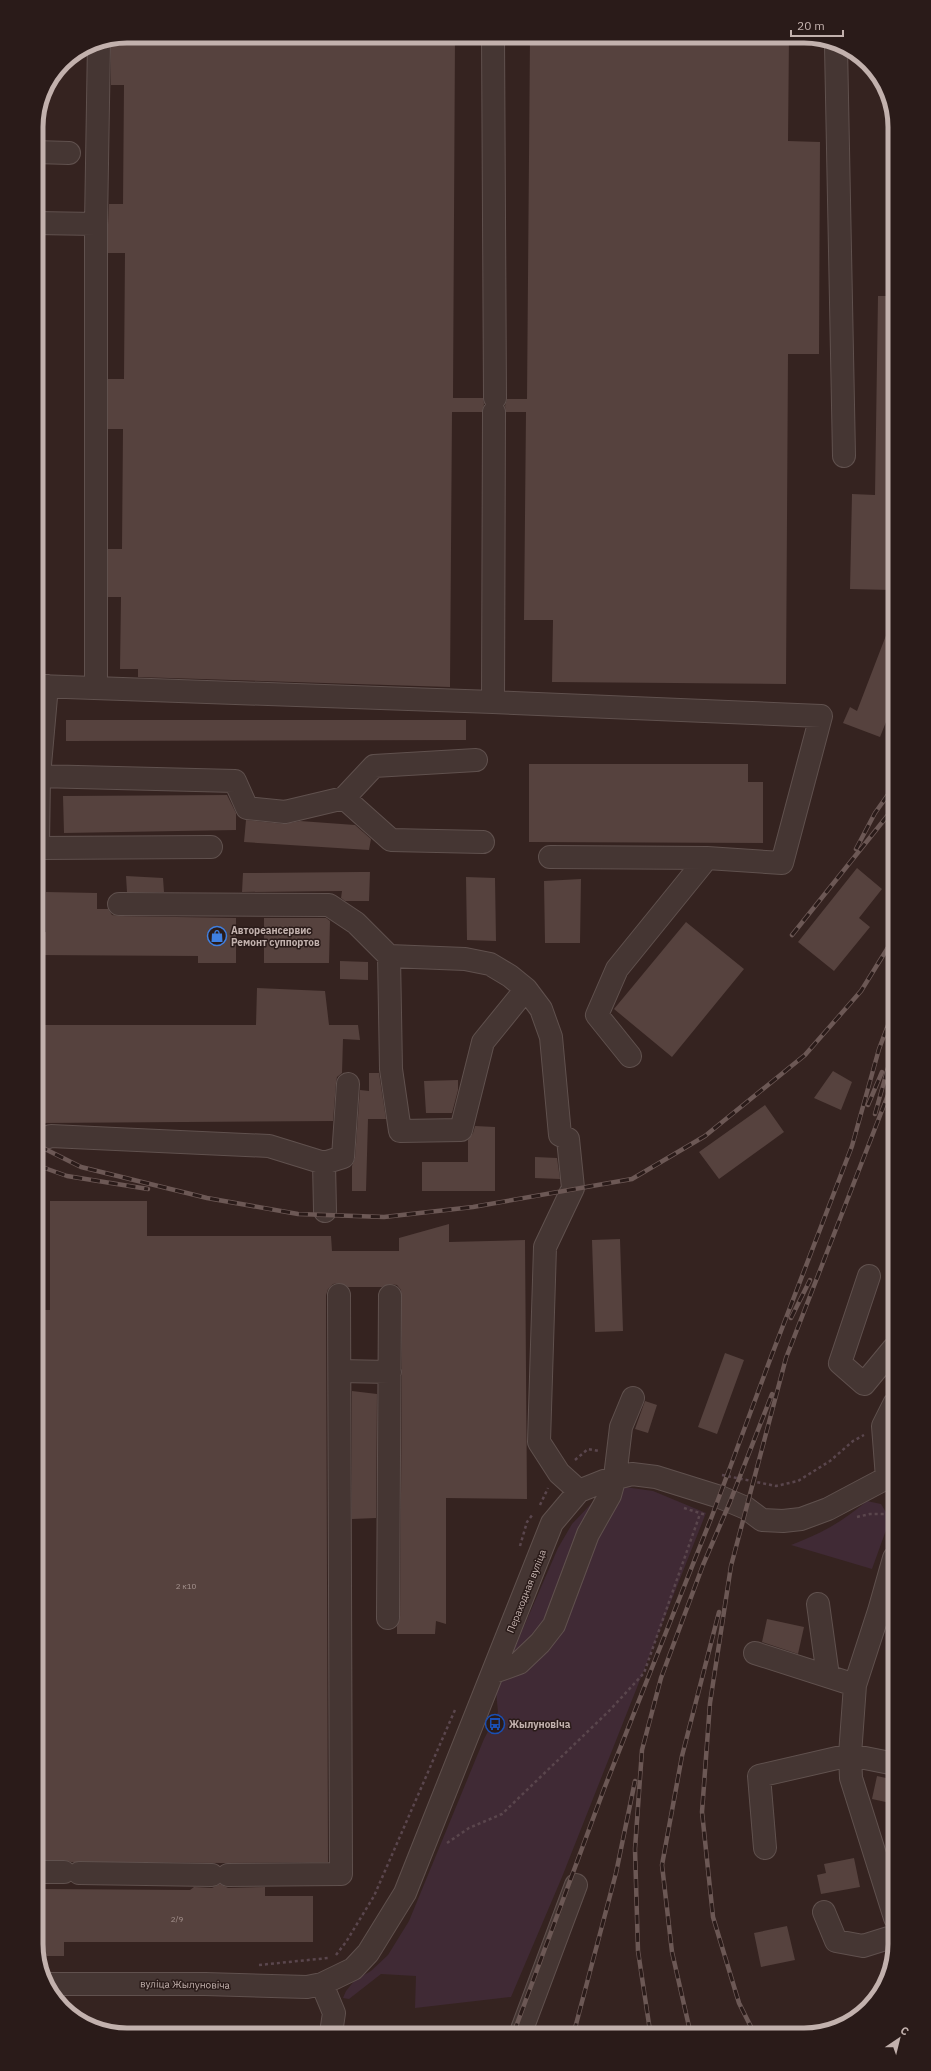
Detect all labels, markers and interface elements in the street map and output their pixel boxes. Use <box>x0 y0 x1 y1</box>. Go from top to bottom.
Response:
scale bar <box>791 12 843 38</box>
text: 20 m <box>797 18 825 33</box>
place label: Автореансервис Ремонт суппортов <box>231 924 320 949</box>
shop icon: Автореансервис Ремонт суппортов <box>206 925 228 947</box>
street label: Пераходная вуліца <box>504 1547 549 1635</box>
house number: 2 к10 <box>176 1581 197 1591</box>
bus stop icon: Жылуновіча <box>484 1713 506 1735</box>
place label: Жылуновіча <box>509 1718 571 1731</box>
house number: 2/9 <box>171 1914 184 1924</box>
street label: вуліца Жылуновіча <box>140 1977 231 1992</box>
north arrow <box>879 2019 919 2059</box>
text: С <box>898 2023 912 2039</box>

